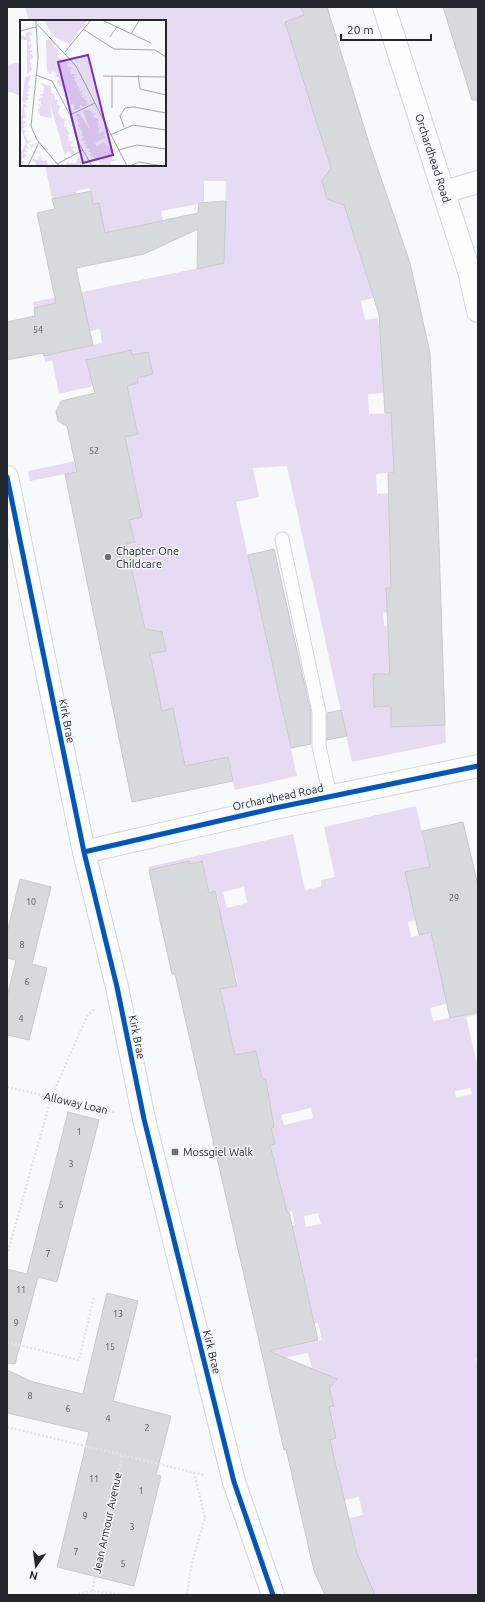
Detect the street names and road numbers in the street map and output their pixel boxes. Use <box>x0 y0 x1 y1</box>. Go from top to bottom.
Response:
street label: Orchardhead Road <box>413 112 453 204</box>
street label: Kirk Brae <box>57 698 77 744</box>
street label: Orchardhead Road <box>231 781 325 813</box>
street label: Kirk Brae <box>126 1014 148 1060</box>
street label: Alloway Loan <box>43 1090 109 1116</box>
street label: Kirk Brae <box>201 1329 223 1375</box>
street label: Jean Armour Avenue <box>90 1471 124 1575</box>

